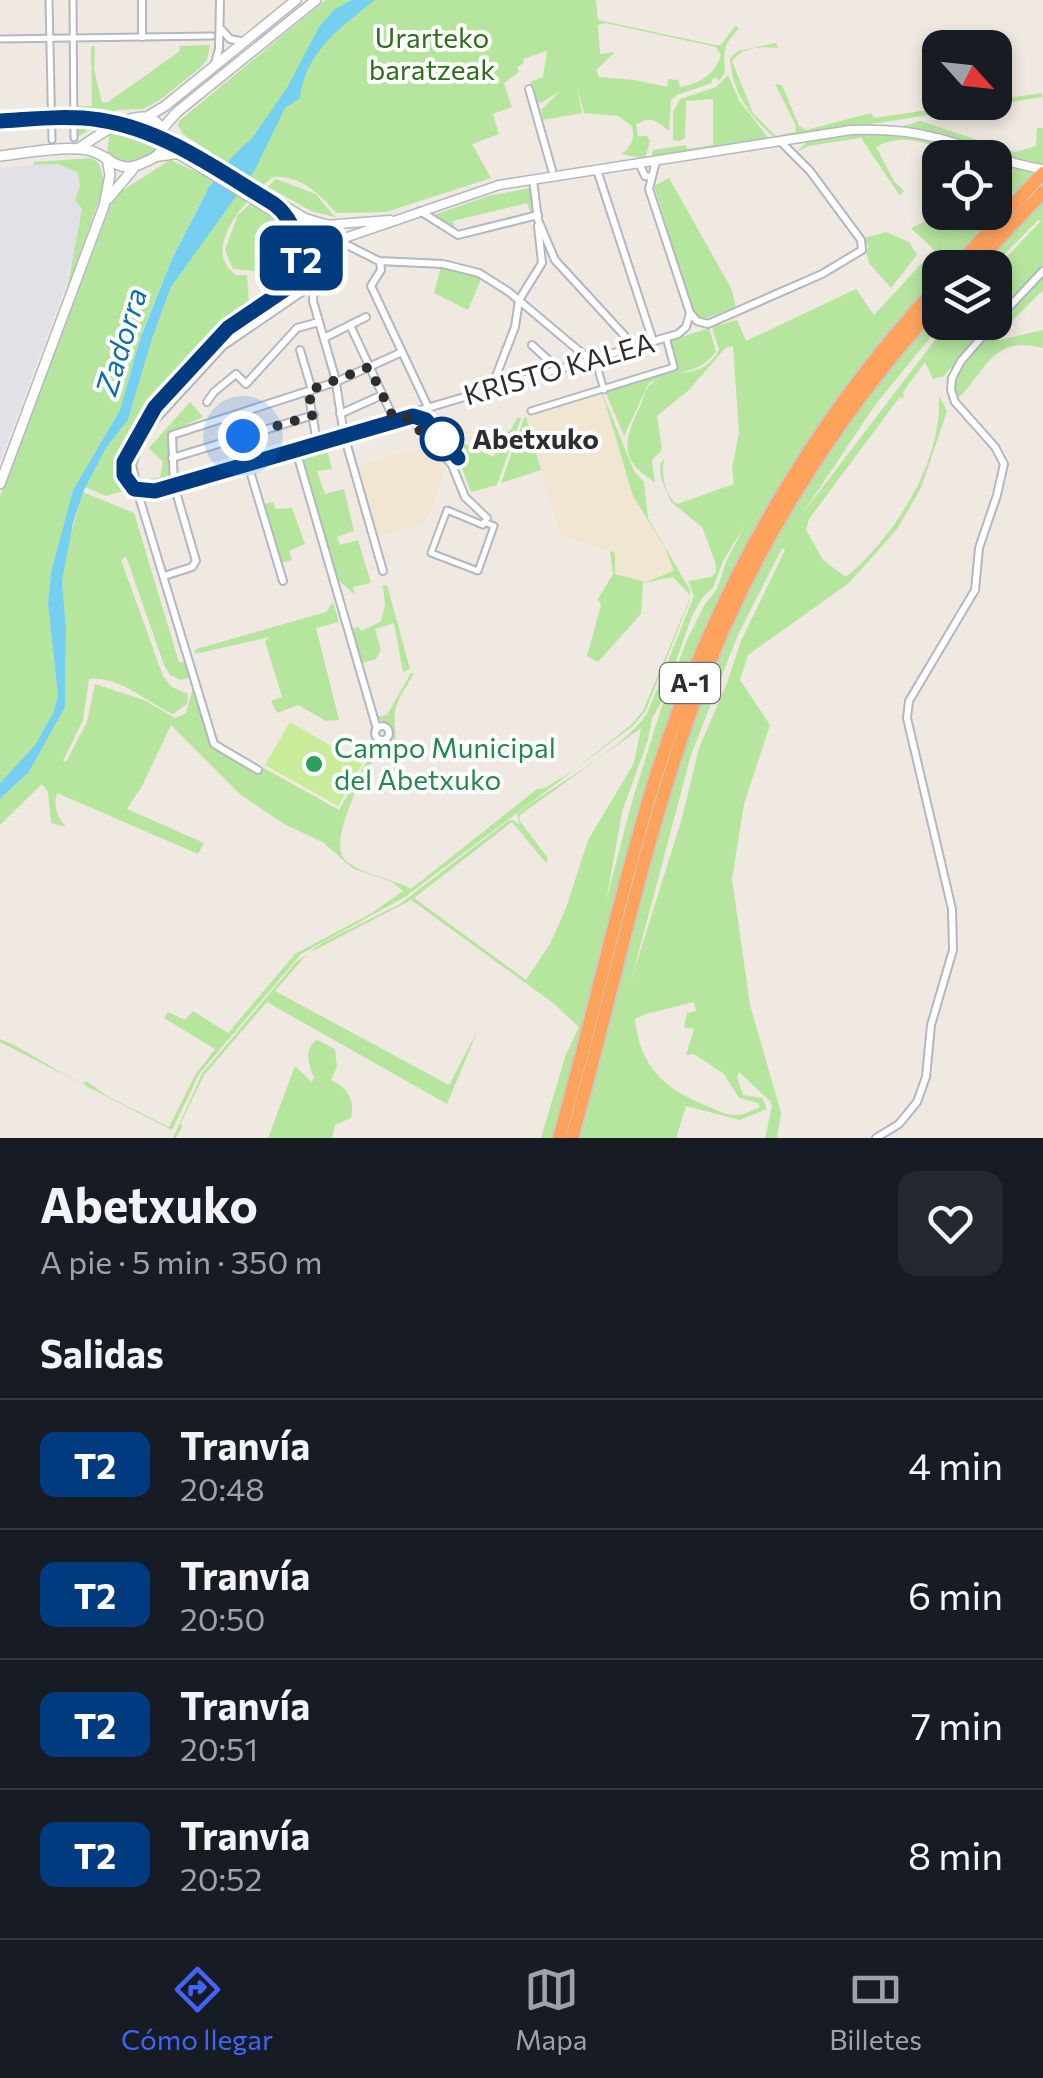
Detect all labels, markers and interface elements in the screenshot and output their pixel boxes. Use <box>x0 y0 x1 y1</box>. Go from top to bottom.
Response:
park label: Urarteko baratzeak <box>369 20 495 86</box>
north arrow <box>922 30 1012 120</box>
map controls <box>922 30 1012 340</box>
button: locate <box>922 140 1012 230</box>
line badge: T2 <box>256 226 346 290</box>
text: T2 <box>280 237 322 280</box>
button: layers <box>922 250 1012 340</box>
water label: Zadorra <box>85 283 153 400</box>
street label: KRISTO KALEA <box>459 325 658 412</box>
your location <box>218 411 268 461</box>
marker: Abetxuko <box>421 418 463 460</box>
place label: Abetxuko <box>472 421 599 455</box>
road number: A-1 <box>660 663 720 703</box>
place label: Campo Municipal del Abetxuko <box>334 730 556 796</box>
marker: Campo Municipal del Abetxuko <box>303 753 325 775</box>
button: heart <box>898 1171 1003 1276</box>
text: Abetxuko <box>40 1174 258 1233</box>
text: A pie · 5 min · 350 m <box>40 1241 322 1281</box>
text: Salidas <box>40 1329 164 1376</box>
text: Tranvía <box>180 1421 310 1468</box>
text: 4 min <box>908 1441 1003 1488</box>
text: T2 <box>74 1443 116 1486</box>
text: 20:48 <box>180 1468 265 1508</box>
text: Tranvía <box>180 1551 310 1598</box>
text: 6 min <box>908 1571 1003 1618</box>
text: T2 <box>74 1573 116 1616</box>
text: 20:50 <box>180 1598 265 1638</box>
text: Tranvía <box>180 1681 310 1728</box>
text: 7 min <box>911 1701 1003 1748</box>
text: T2 <box>74 1703 116 1746</box>
text: 20:51 <box>180 1728 258 1768</box>
text: Tranvía <box>180 1811 310 1858</box>
text: 8 min <box>908 1831 1003 1878</box>
text: T2 <box>74 1833 116 1876</box>
text: 20:52 <box>180 1858 262 1898</box>
tab: Cómo llegar <box>121 1962 273 2056</box>
tab: Mapa <box>515 1962 587 2056</box>
tab: Billetes <box>829 1962 922 2056</box>

